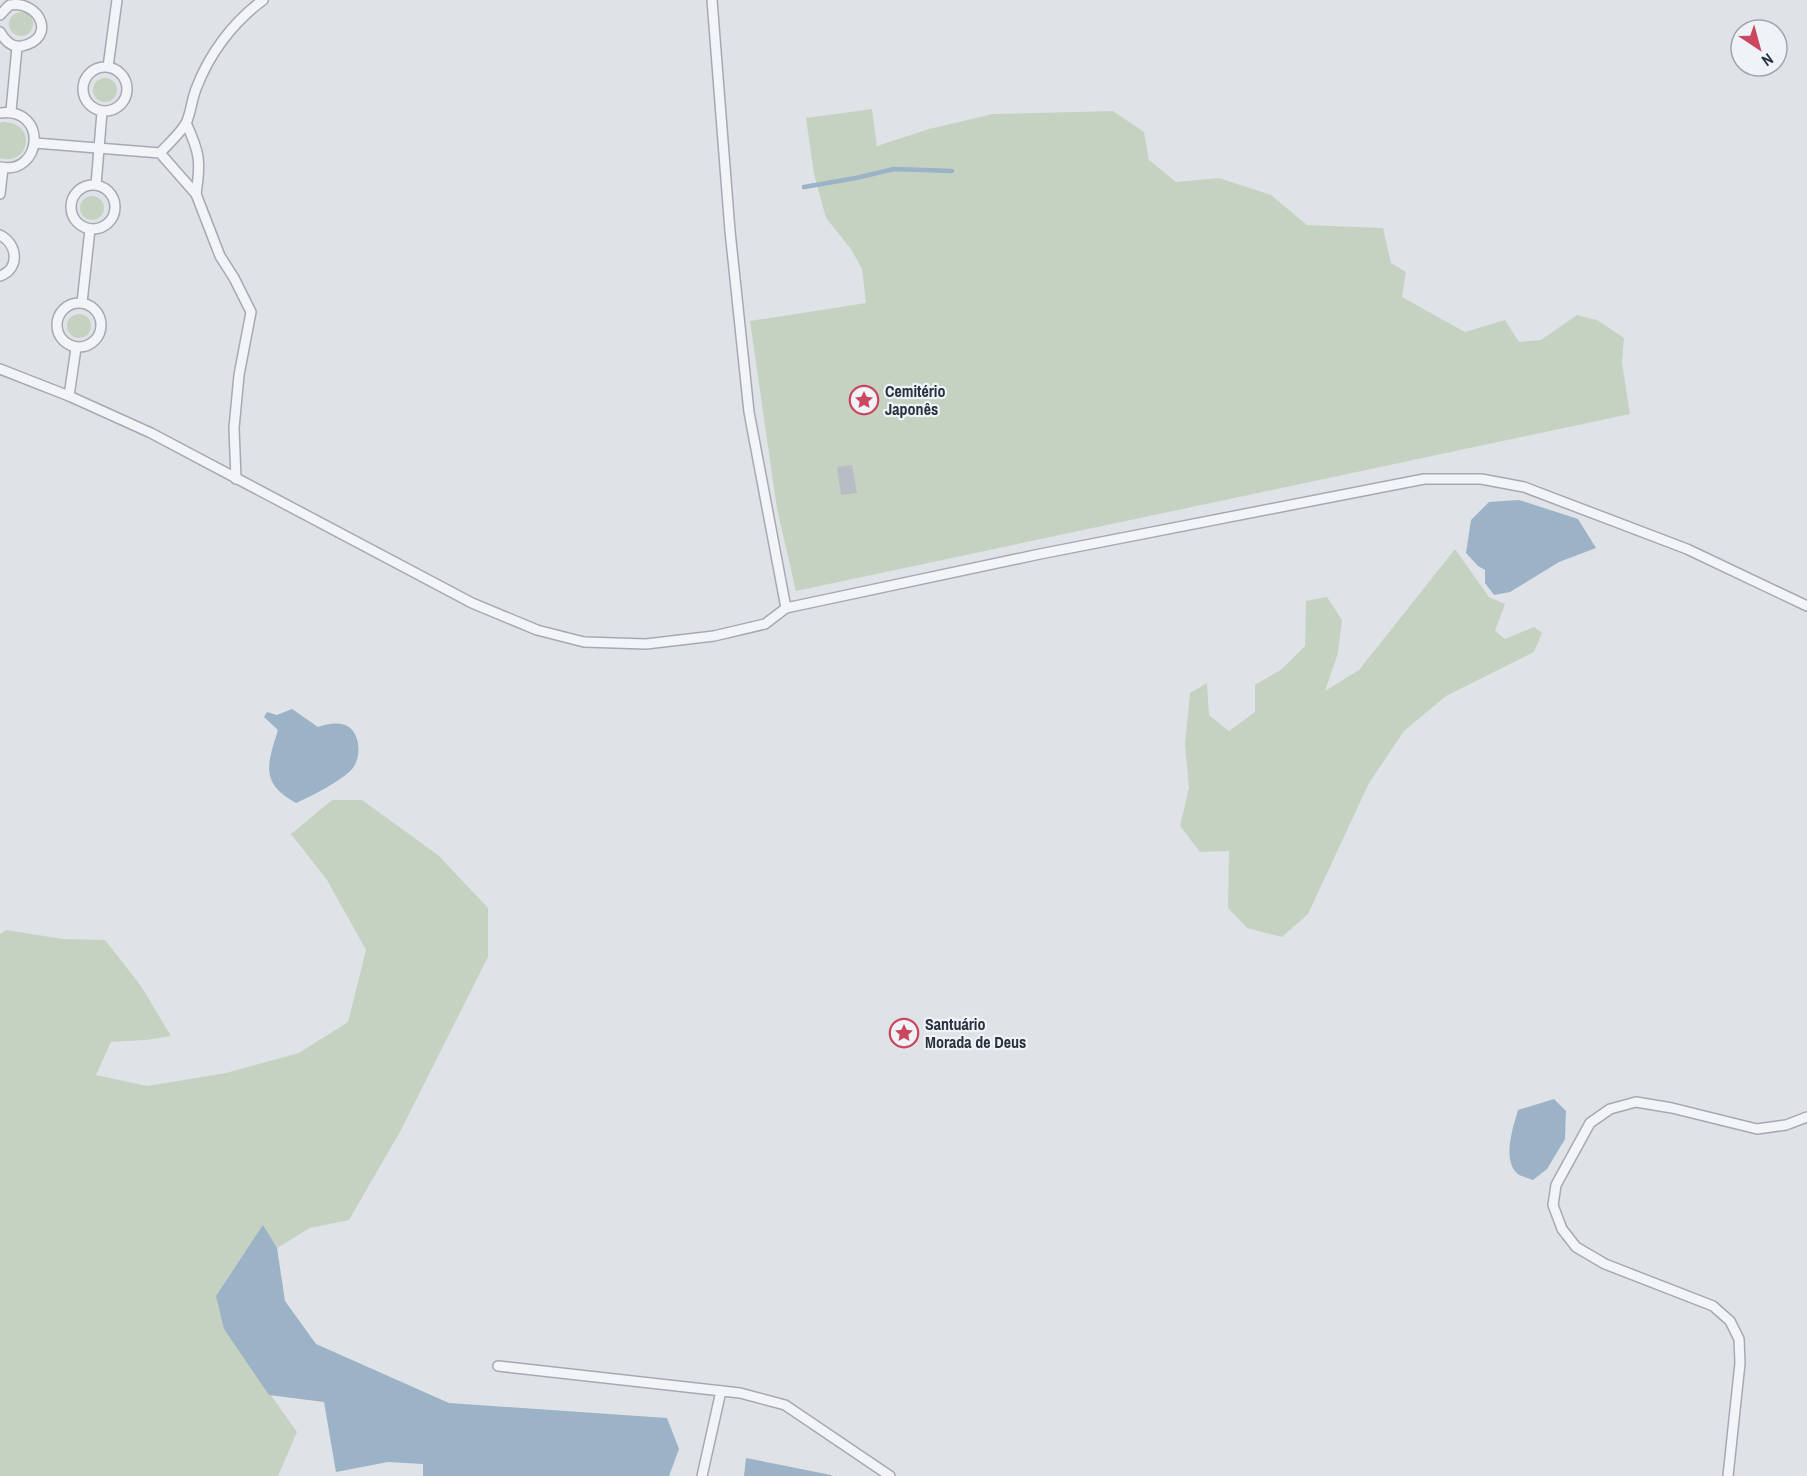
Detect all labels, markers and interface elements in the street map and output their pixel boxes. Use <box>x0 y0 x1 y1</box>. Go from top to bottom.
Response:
north arrow <box>1729 18 1789 78</box>
text: N <box>1758 48 1778 72</box>
place label: Cemitério Japonês <box>885 380 946 420</box>
place icon: Cemitério Japonês <box>848 384 880 416</box>
place label: Santuário Morada de Deus <box>925 1013 1026 1053</box>
place icon: Santuário Morada de Deus <box>888 1017 920 1049</box>

